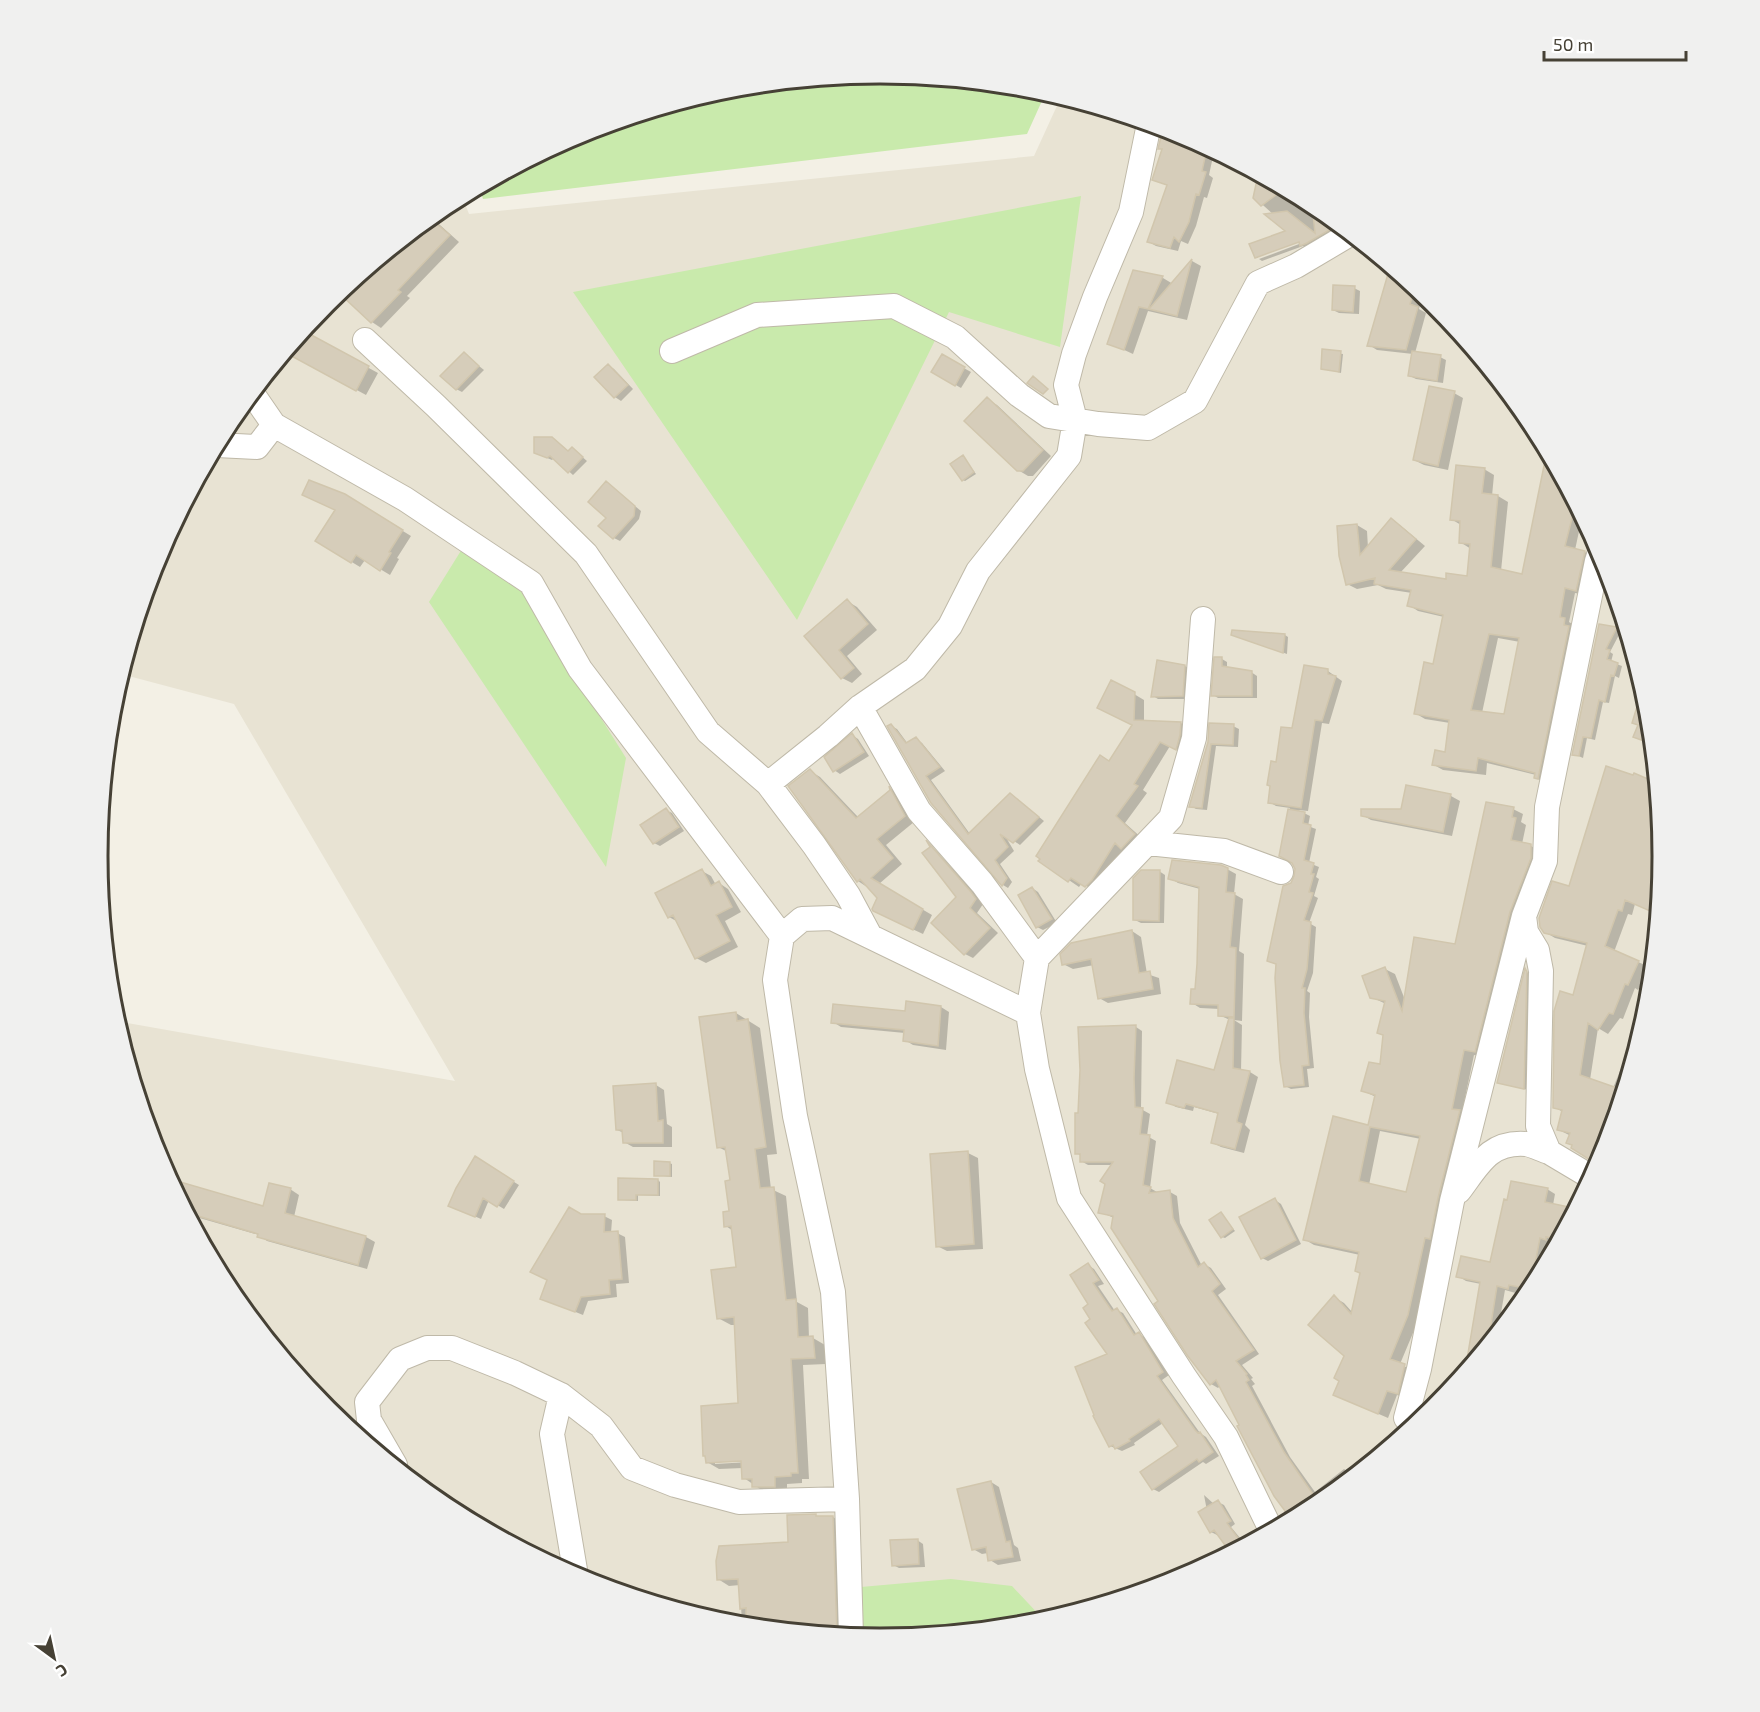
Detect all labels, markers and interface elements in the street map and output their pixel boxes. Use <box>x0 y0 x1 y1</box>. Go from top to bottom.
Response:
scale bar <box>1544 24 1686 62</box>
text: 50 m <box>1553 33 1593 55</box>
north arrow <box>24 1628 84 1688</box>
text: С <box>53 1660 72 1682</box>

